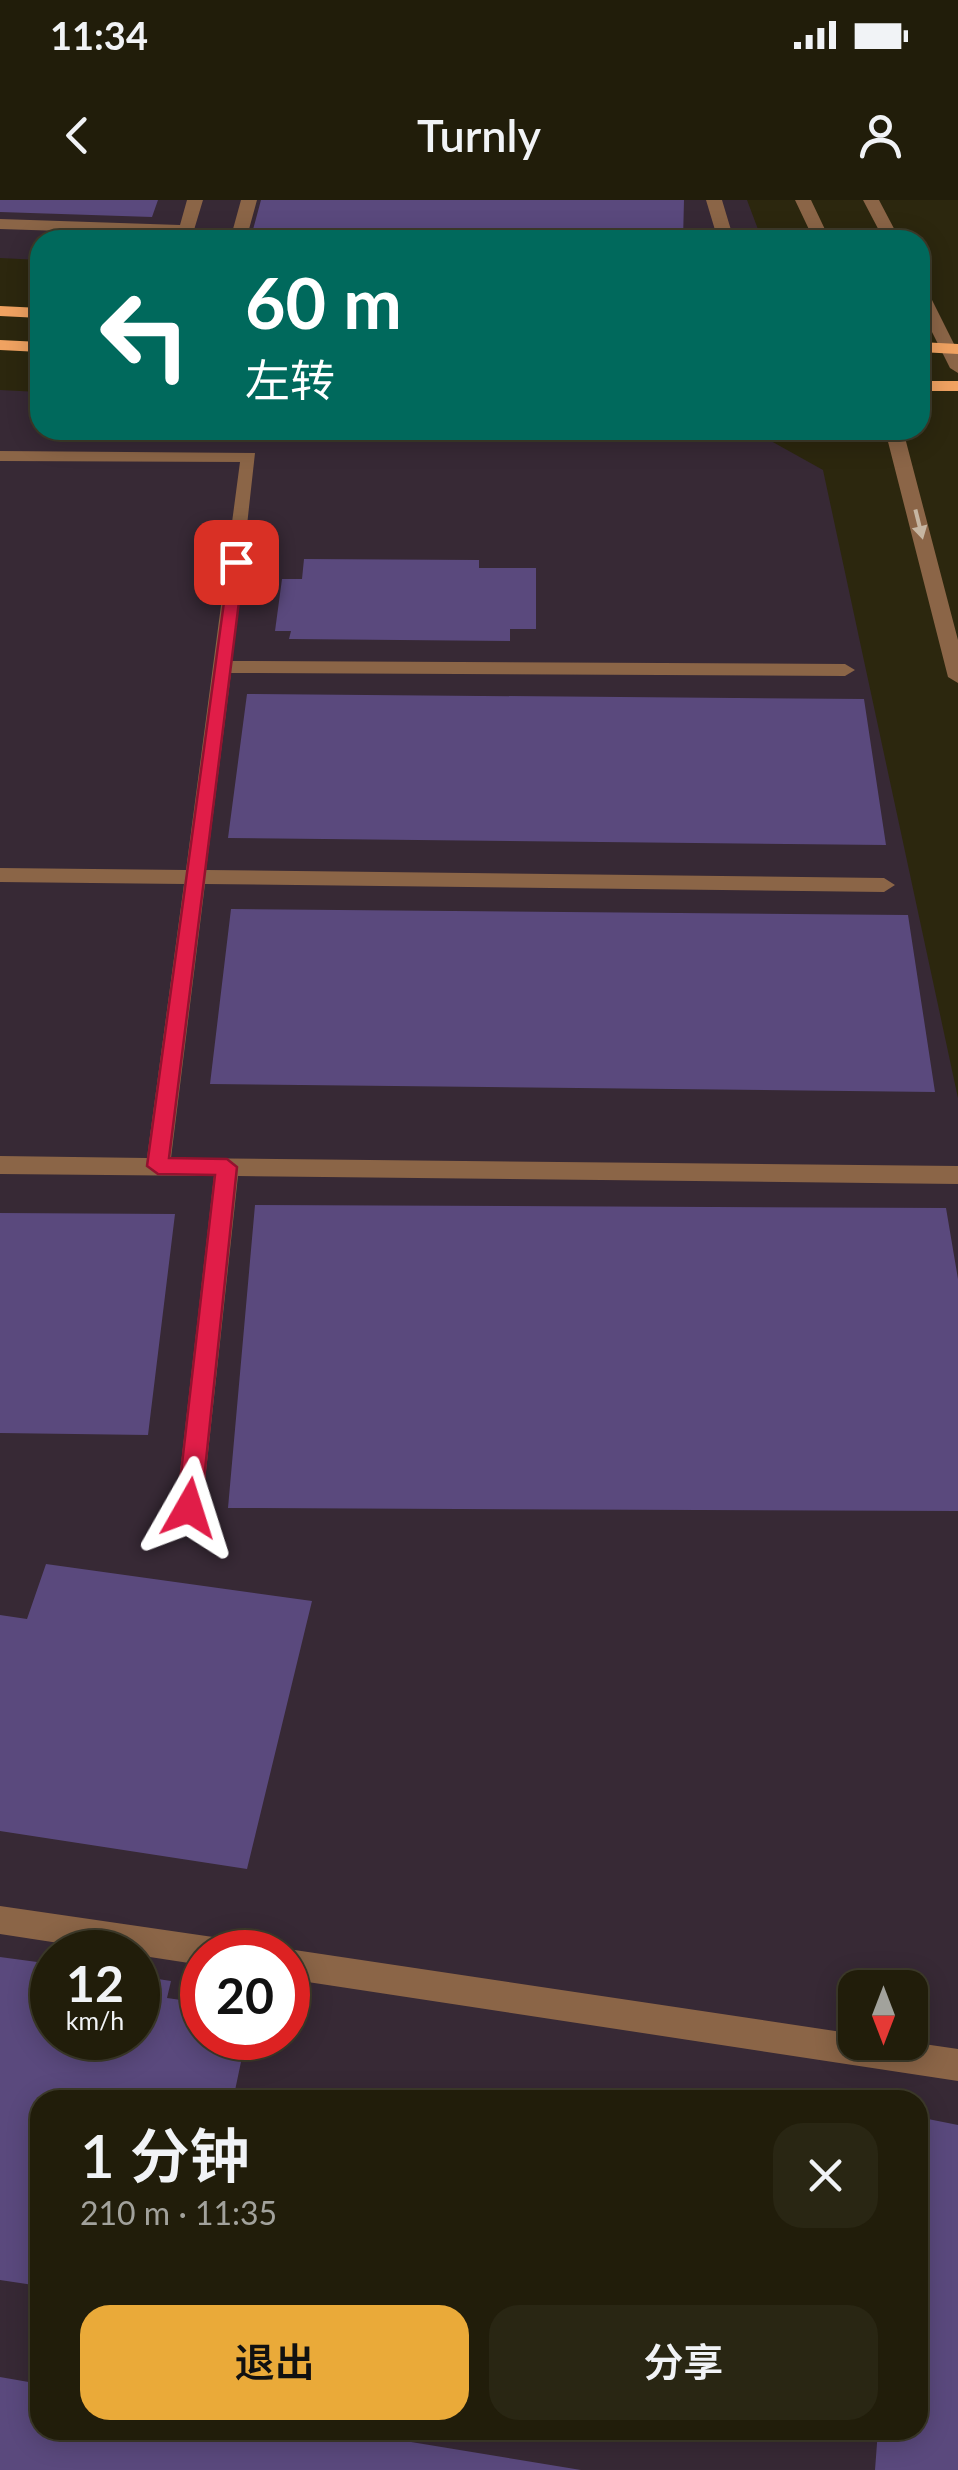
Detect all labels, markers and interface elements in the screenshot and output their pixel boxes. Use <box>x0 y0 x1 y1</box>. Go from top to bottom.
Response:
text: 11:34 <box>50 12 148 58</box>
icon: back <box>50 108 105 163</box>
text: Turnly <box>417 108 541 162</box>
icon: person <box>853 108 908 163</box>
text: 60 m <box>245 260 402 344</box>
icon: left <box>80 270 210 400</box>
text: 左转 <box>245 353 335 407</box>
one-way arrow <box>911 509 927 540</box>
pin <box>194 520 279 605</box>
icon: arrive <box>209 535 264 590</box>
position arrow <box>137 1456 241 1560</box>
speed limit sign: 20 <box>180 1930 310 2060</box>
text: 12 <box>66 1953 124 2013</box>
north arrow <box>838 1970 928 2060</box>
map controls <box>838 1970 928 2060</box>
text: km/h <box>66 2005 124 2035</box>
text: 1 分钟 <box>80 2119 250 2191</box>
button: close <box>773 2123 878 2228</box>
text: 210 m · 11:35 <box>80 2193 277 2232</box>
button: 退出 <box>80 2305 469 2420</box>
button: 分享 <box>489 2305 878 2420</box>

